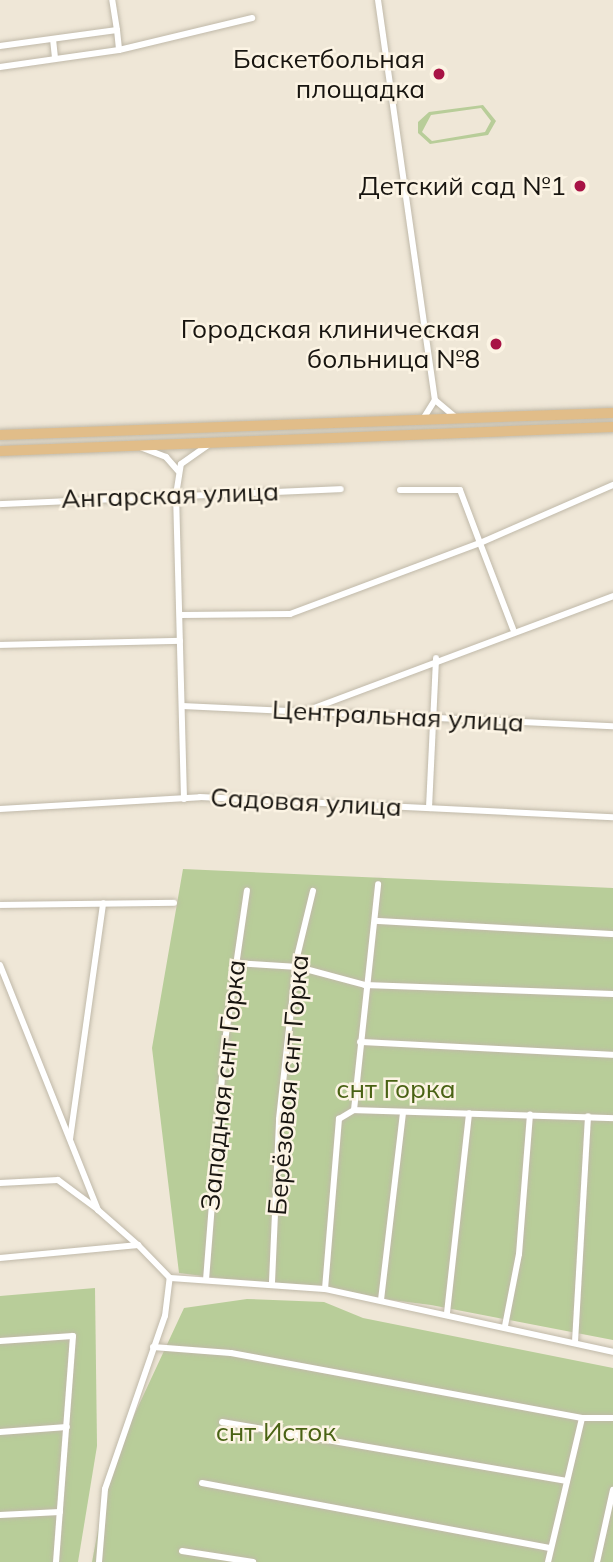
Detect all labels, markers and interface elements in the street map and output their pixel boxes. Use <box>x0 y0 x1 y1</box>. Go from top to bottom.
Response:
place label: Баскетбольная площадка <box>233 43 425 104</box>
marker: Баскетбольная площадка <box>431 66 447 82</box>
place label: Детский сад №1 <box>359 170 566 202</box>
marker: Детский сад №1 <box>572 178 588 194</box>
place label: Городская клиническая больница №8 <box>181 313 480 374</box>
marker: Городская клиническая больница №8 <box>486 334 506 354</box>
street label: Ангарская улица <box>61 476 279 514</box>
street label: Центральная улица <box>271 694 525 738</box>
street label: Садовая улица <box>210 781 402 823</box>
street label: Берёзовая снт Горка <box>261 953 315 1217</box>
street label: Западная снт Горка <box>194 958 252 1212</box>
park label: снт Горка <box>336 1073 456 1105</box>
park label: снт Исток <box>216 1416 336 1448</box>

